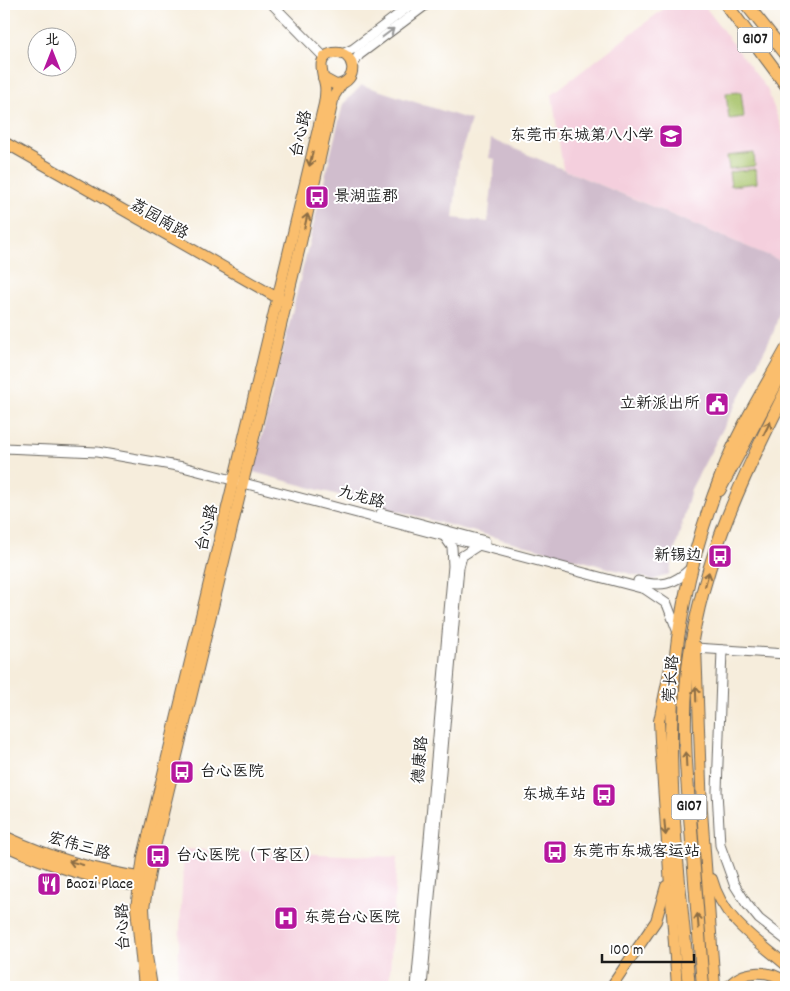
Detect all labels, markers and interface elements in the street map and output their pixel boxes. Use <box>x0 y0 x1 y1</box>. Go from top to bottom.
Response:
north arrow <box>28 28 78 78</box>
one-way arrow <box>381 28 394 39</box>
road number: G107 <box>738 28 772 52</box>
text: 北 <box>45 31 59 51</box>
street label: 台心路 <box>285 108 319 160</box>
school or university icon: 东莞市东城第八小学 <box>658 123 684 149</box>
place label: 东莞市东城第八小学 <box>510 125 654 148</box>
one-way arrow <box>306 151 315 167</box>
bus stop icon: 景湖蓝郡 <box>304 184 330 210</box>
place label: 景湖蓝郡 <box>334 186 398 209</box>
street label: 荔园南路 <box>126 194 192 246</box>
one-way arrow <box>302 214 311 230</box>
public building icon: 立新派出所 <box>704 391 730 417</box>
place label: 立新派出所 <box>620 393 700 416</box>
one-way arrow <box>762 421 772 436</box>
street label: 九龙路 <box>335 481 387 515</box>
street label: 台心路 <box>191 502 225 554</box>
bus stop icon: 新锡边 <box>707 543 733 569</box>
place label: 新锡边 <box>654 545 702 568</box>
one-way arrow <box>702 571 712 587</box>
street label: 莞长路 <box>658 654 686 704</box>
one-way arrow <box>691 686 701 702</box>
street label: 德康路 <box>407 735 435 785</box>
one-way arrow <box>682 751 691 767</box>
bus stop icon: 台心医院 <box>169 759 195 785</box>
place label: 台心医院 <box>200 761 264 784</box>
bus stop icon: 东城车站 <box>591 782 617 808</box>
place label: 东城车站 <box>522 784 586 807</box>
road number: G107 <box>672 794 706 820</box>
one-way arrow <box>660 820 670 836</box>
street label: 宏伟三路 <box>45 827 113 867</box>
bus stop icon: 东莞市东城客运站 <box>542 839 568 865</box>
place label: 东莞市东城客运站 <box>572 841 700 864</box>
bus stop icon: 台心医院（下客区） <box>145 843 171 869</box>
place label: 台心医院（下客区） <box>176 845 320 868</box>
one-way arrow <box>68 858 84 867</box>
restaurant icon: Baozi Place <box>36 871 62 897</box>
place label: Baozi Place <box>66 873 133 896</box>
street label: 台心路 <box>112 903 136 951</box>
hospital icon: 东莞台心医院 <box>273 905 299 931</box>
place label: 东莞台心医院 <box>304 907 400 930</box>
one-way arrow <box>693 913 703 929</box>
scale bar <box>602 931 695 963</box>
text: 100 m <box>610 940 643 962</box>

